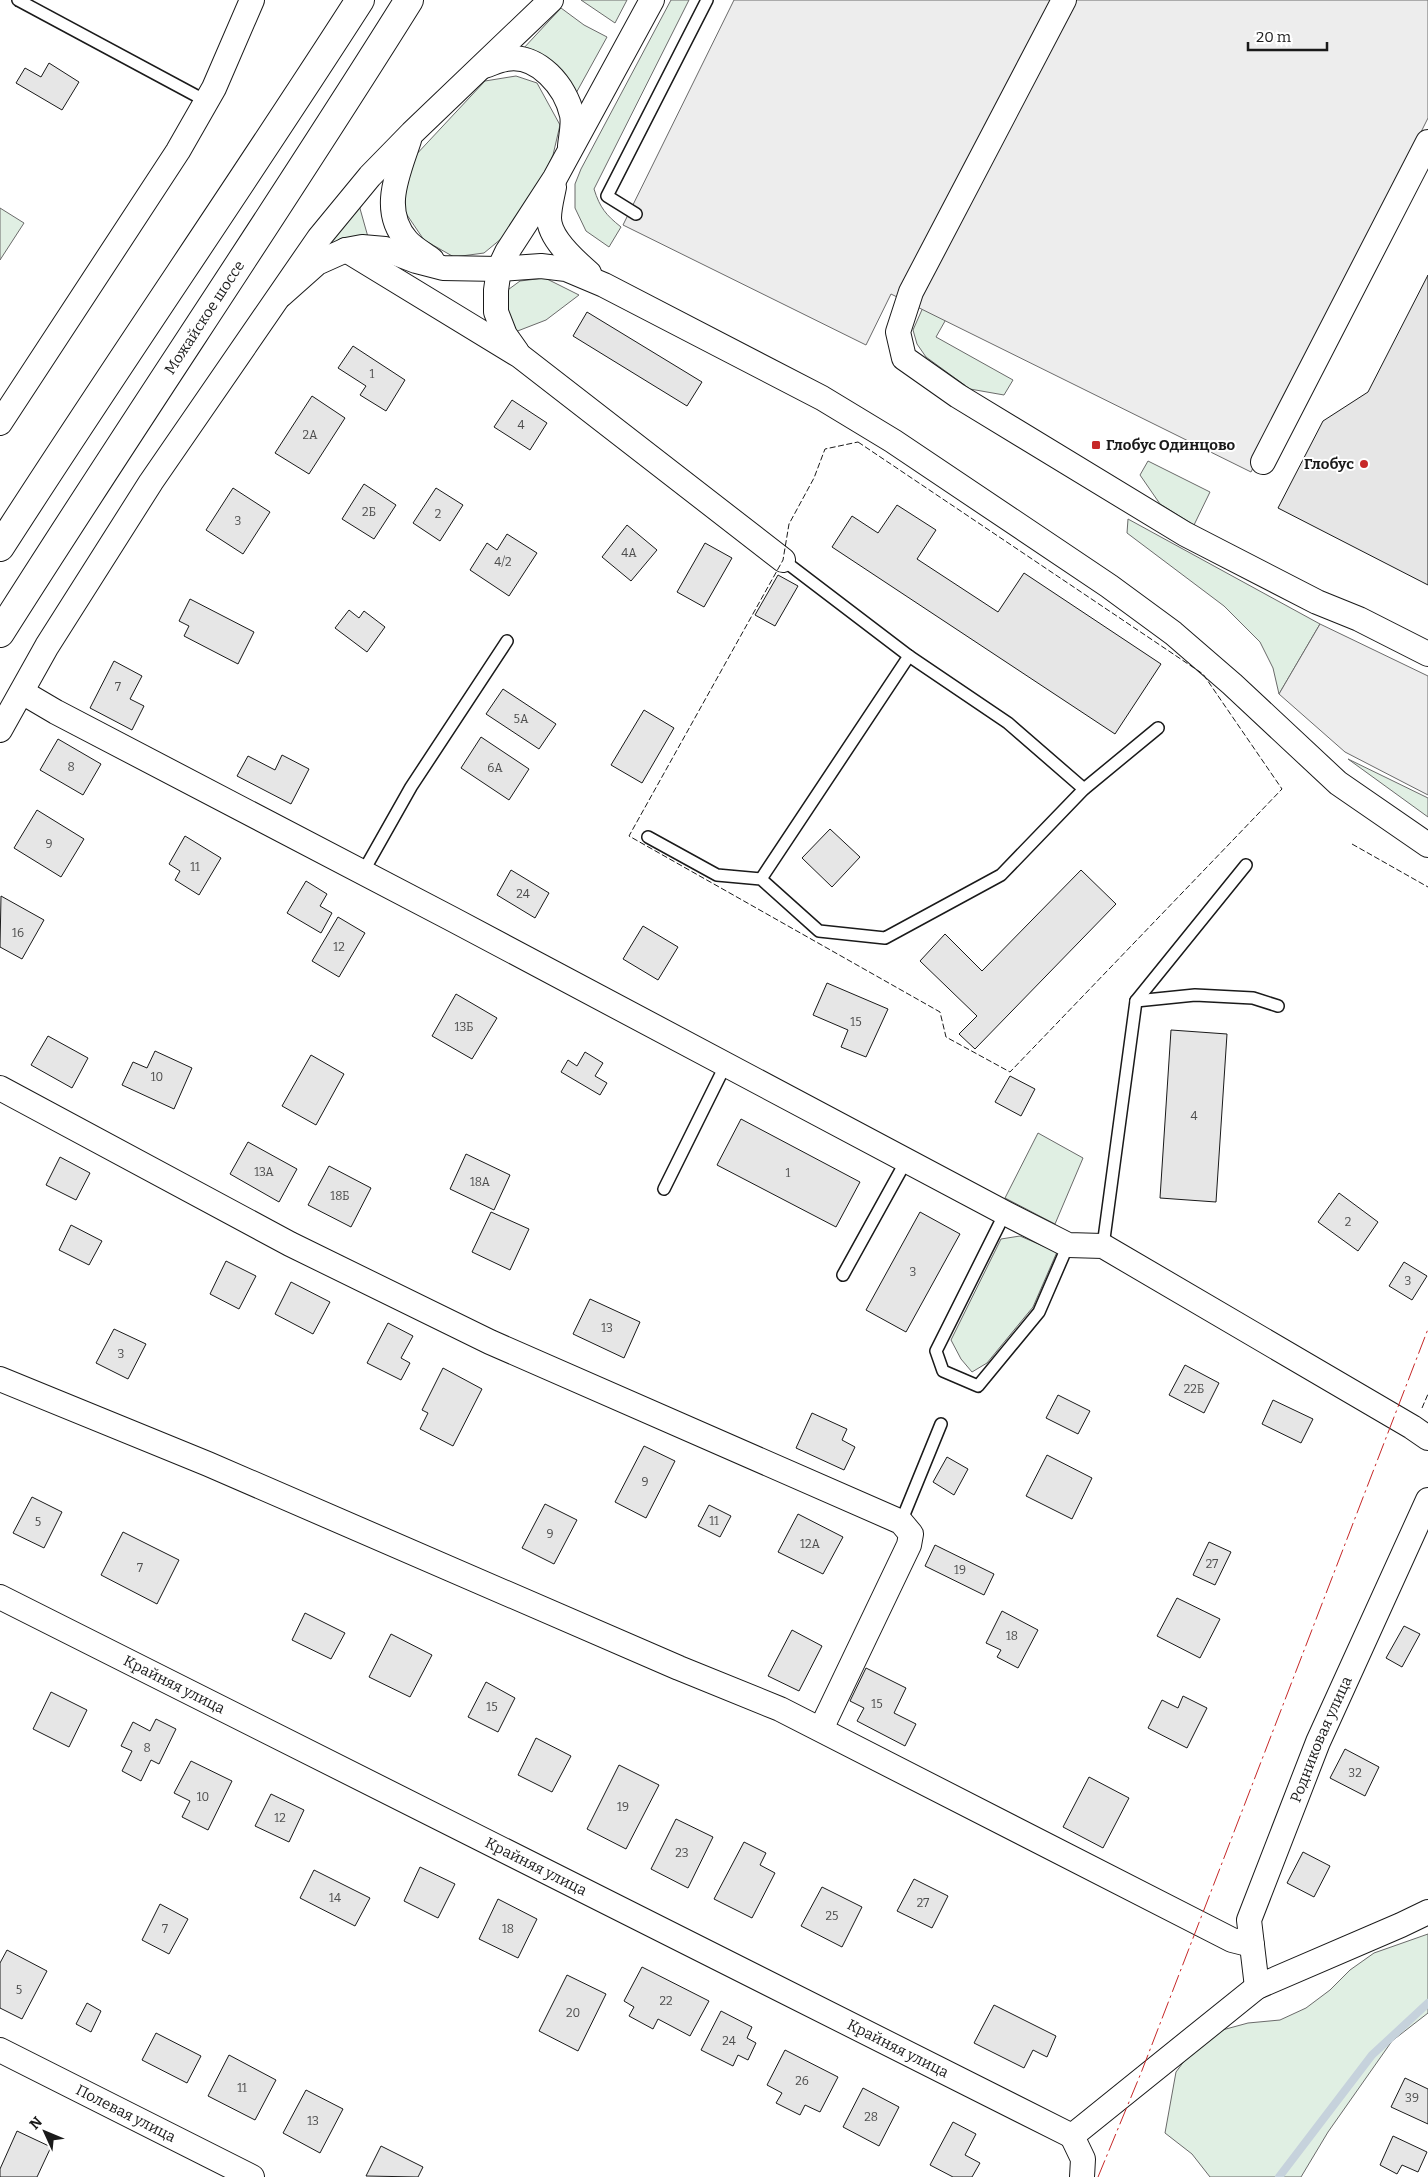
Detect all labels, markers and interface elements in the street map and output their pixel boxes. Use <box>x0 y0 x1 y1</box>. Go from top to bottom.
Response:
scale bar <box>1248 20 1327 52</box>
text: 20 m <box>1256 28 1292 46</box>
street label: Можайское шоссе <box>161 257 248 378</box>
house number: 1 <box>370 367 375 381</box>
house number: 4 <box>517 418 525 432</box>
house number: 2А <box>302 428 318 442</box>
place label: Глобус Одинцово <box>1106 436 1236 454</box>
marker: Глобус Одинцово <box>1090 439 1102 451</box>
place label: Глобус <box>1304 455 1354 473</box>
marker: Глобус <box>1358 458 1370 470</box>
house number: 2Б <box>362 505 376 519</box>
house number: 2 <box>435 507 441 521</box>
house number: 3 <box>235 514 242 528</box>
house number: 4А <box>621 546 637 560</box>
house number: 4/2 <box>494 555 512 569</box>
house number: 7 <box>115 680 121 694</box>
house number: 5А <box>514 712 529 726</box>
house number: 8 <box>67 760 75 774</box>
house number: 6А <box>487 761 503 775</box>
house number: 9 <box>45 837 53 851</box>
house number: 11 <box>190 860 200 874</box>
house number: 24 <box>516 887 530 901</box>
house number: 16 <box>12 926 24 940</box>
house number: 12 <box>333 940 345 954</box>
house number: 15 <box>850 1015 862 1029</box>
house number: 13Б <box>455 1020 473 1034</box>
house number: 10 <box>151 1070 163 1084</box>
house number: 4 <box>1190 1109 1198 1123</box>
house number: 13А <box>254 1165 274 1179</box>
house number: 1 <box>786 1166 791 1180</box>
house number: 18А <box>470 1175 491 1189</box>
house number: 18Б <box>330 1189 350 1203</box>
house number: 2 <box>1345 1215 1351 1229</box>
house number: 3 <box>910 1265 917 1279</box>
house number: 3 <box>1405 1274 1412 1288</box>
house number: 13 <box>601 1321 613 1335</box>
house number: 3 <box>118 1347 125 1361</box>
house number: 22Б <box>1184 1382 1204 1396</box>
house number: 9 <box>641 1475 649 1489</box>
house number: 11 <box>709 1514 719 1528</box>
house number: 5 <box>35 1515 41 1529</box>
house number: 9 <box>546 1527 554 1541</box>
house number: 12А <box>800 1537 820 1551</box>
house number: 27 <box>1206 1557 1218 1571</box>
house number: 7 <box>137 1561 143 1575</box>
house number: 19 <box>954 1563 966 1577</box>
house number: 18 <box>1006 1629 1018 1643</box>
street label: Крайняя улица <box>120 1652 228 1718</box>
street label: Родниковая улица <box>1286 1673 1356 1805</box>
house number: 15 <box>871 1697 883 1711</box>
house number: 15 <box>486 1700 498 1714</box>
house number: 8 <box>143 1741 151 1755</box>
house number: 32 <box>1348 1766 1362 1780</box>
house number: 10 <box>197 1790 209 1804</box>
house number: 19 <box>617 1800 629 1814</box>
house number: 12 <box>274 1811 286 1825</box>
street label: Крайняя улица <box>482 1833 590 1900</box>
house number: 23 <box>675 1846 689 1860</box>
house number: 14 <box>329 1891 341 1905</box>
house number: 27 <box>917 1896 929 1910</box>
house number: 25 <box>826 1909 838 1923</box>
house number: 7 <box>162 1922 168 1936</box>
house number: 18 <box>502 1922 514 1936</box>
house number: 5 <box>16 1983 22 1997</box>
house number: 22 <box>659 1994 673 2008</box>
house number: 20 <box>566 2006 580 2020</box>
street label: Крайняя улица <box>844 2015 952 2081</box>
house number: 24 <box>722 2034 736 2048</box>
house number: 26 <box>795 2074 809 2088</box>
street label: Полевая улица <box>73 2081 179 2146</box>
house number: 11 <box>237 2081 247 2095</box>
house number: 39 <box>1405 2091 1419 2105</box>
north arrow <box>20 2107 70 2157</box>
house number: 28 <box>864 2110 878 2124</box>
text: N <box>26 2113 46 2133</box>
house number: 13 <box>307 2114 319 2128</box>

